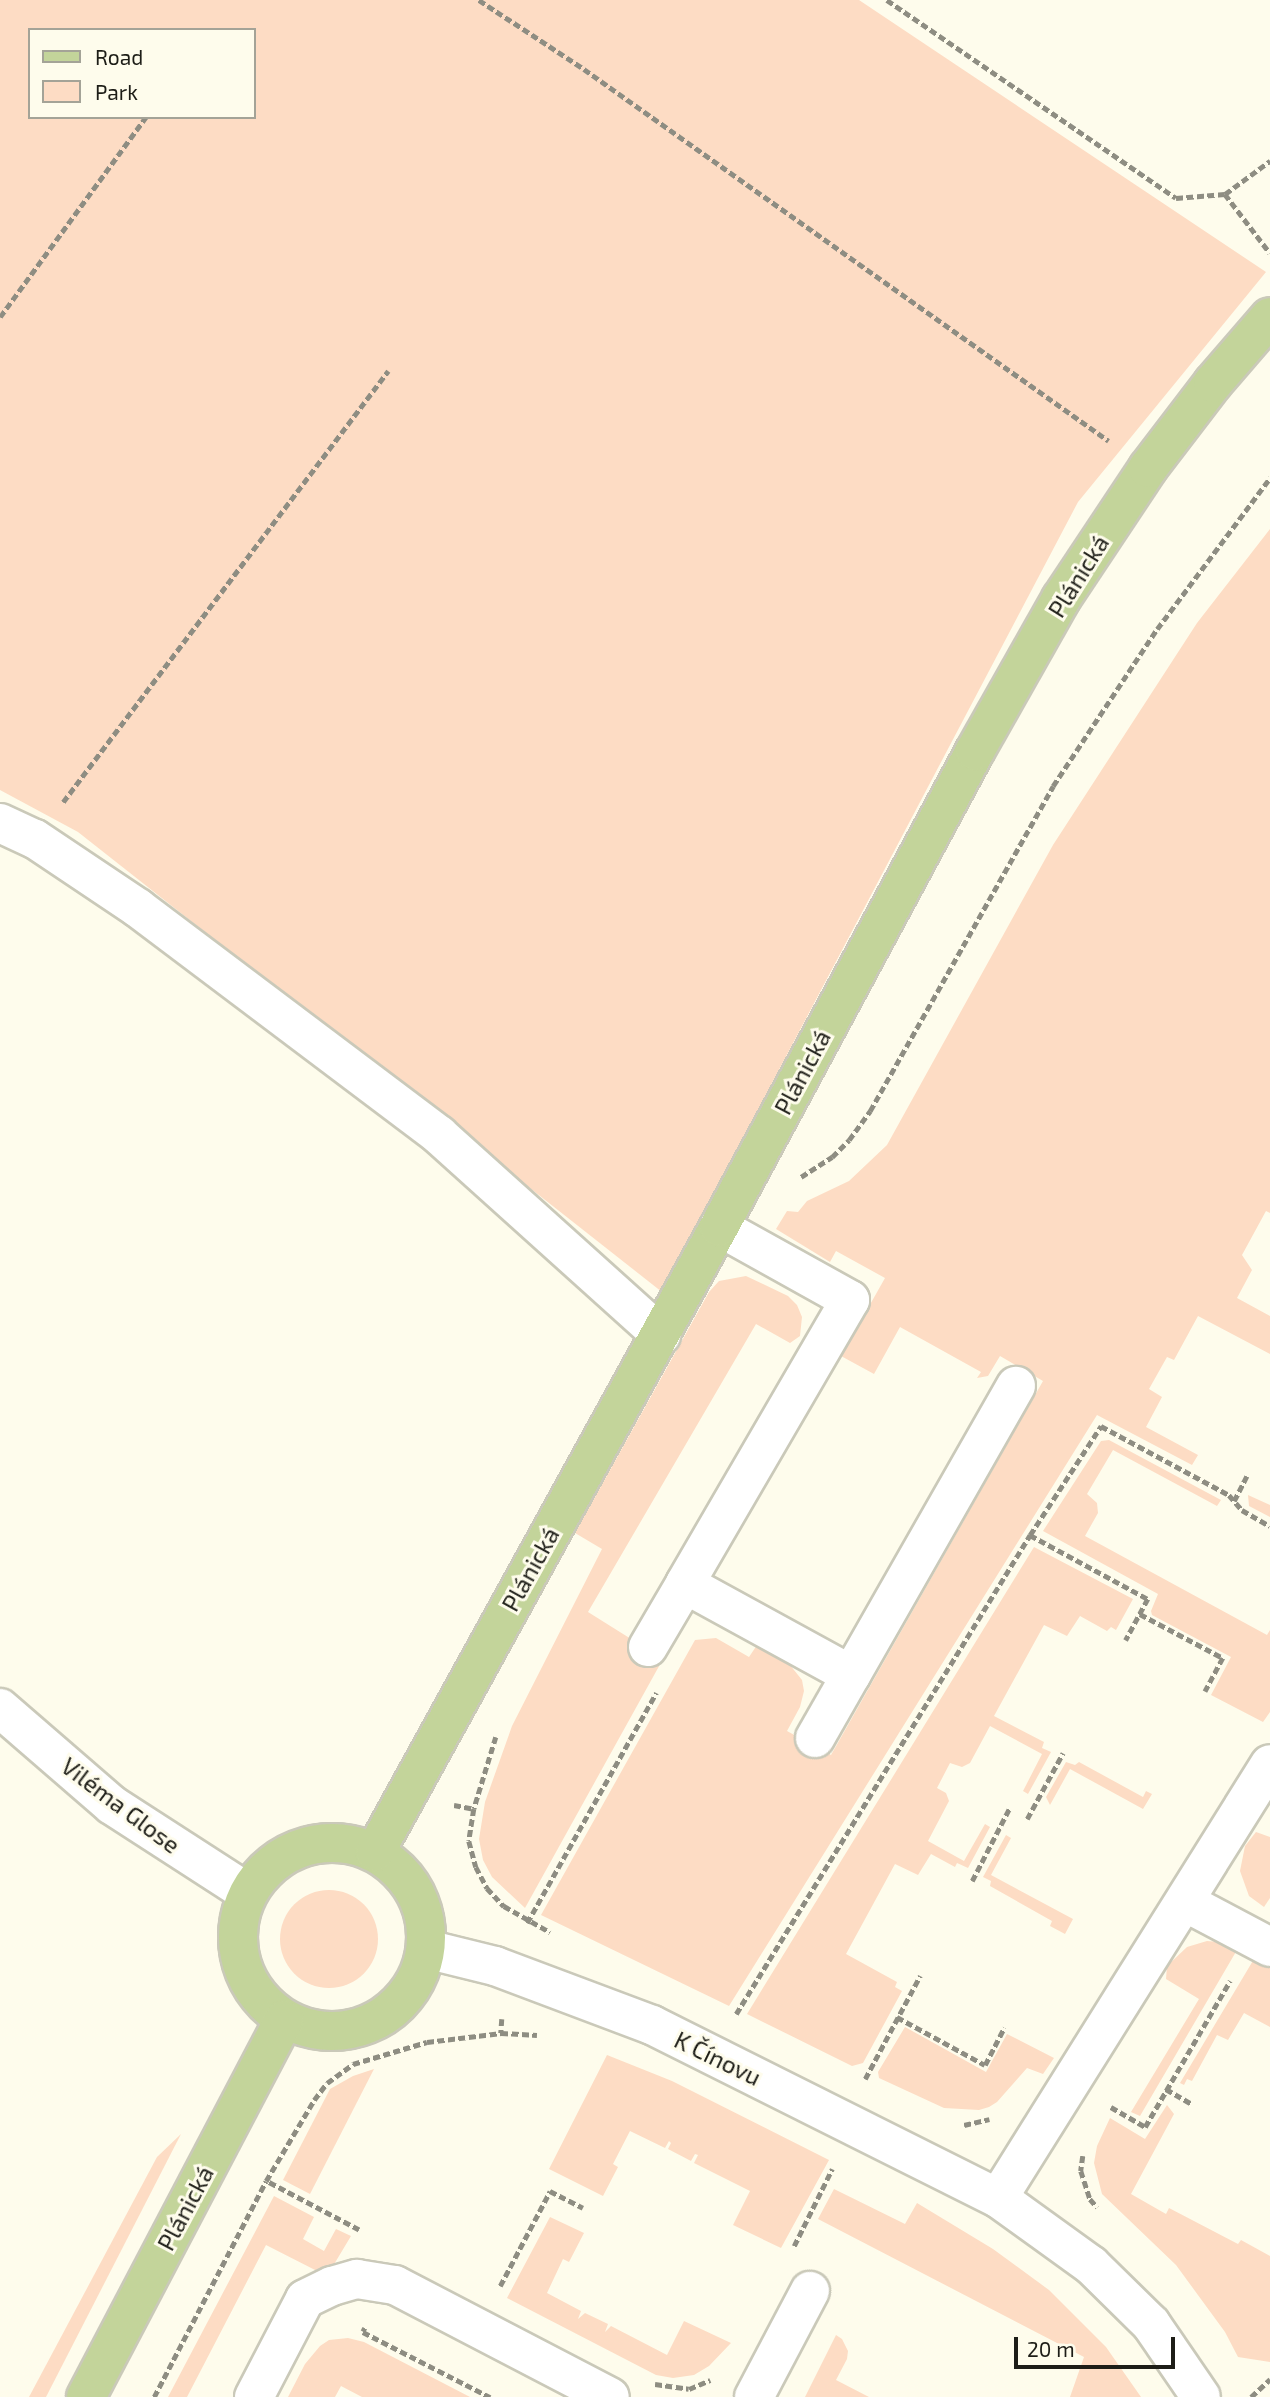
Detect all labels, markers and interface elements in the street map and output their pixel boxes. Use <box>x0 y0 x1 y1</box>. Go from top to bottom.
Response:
legend <box>28 28 256 119</box>
text: Road <box>95 44 143 69</box>
text: Park <box>95 79 138 104</box>
street label: Plánická <box>1042 530 1114 622</box>
street label: Plánická <box>768 1025 836 1119</box>
street label: Plánická <box>495 1522 565 1616</box>
street label: Viléma Glose <box>56 1751 186 1859</box>
street label: K Čínovu <box>670 2025 766 2091</box>
street label: Plánická <box>151 2161 219 2255</box>
scale bar <box>1018 2324 1179 2368</box>
text: 20 m <box>1027 2336 1075 2361</box>

